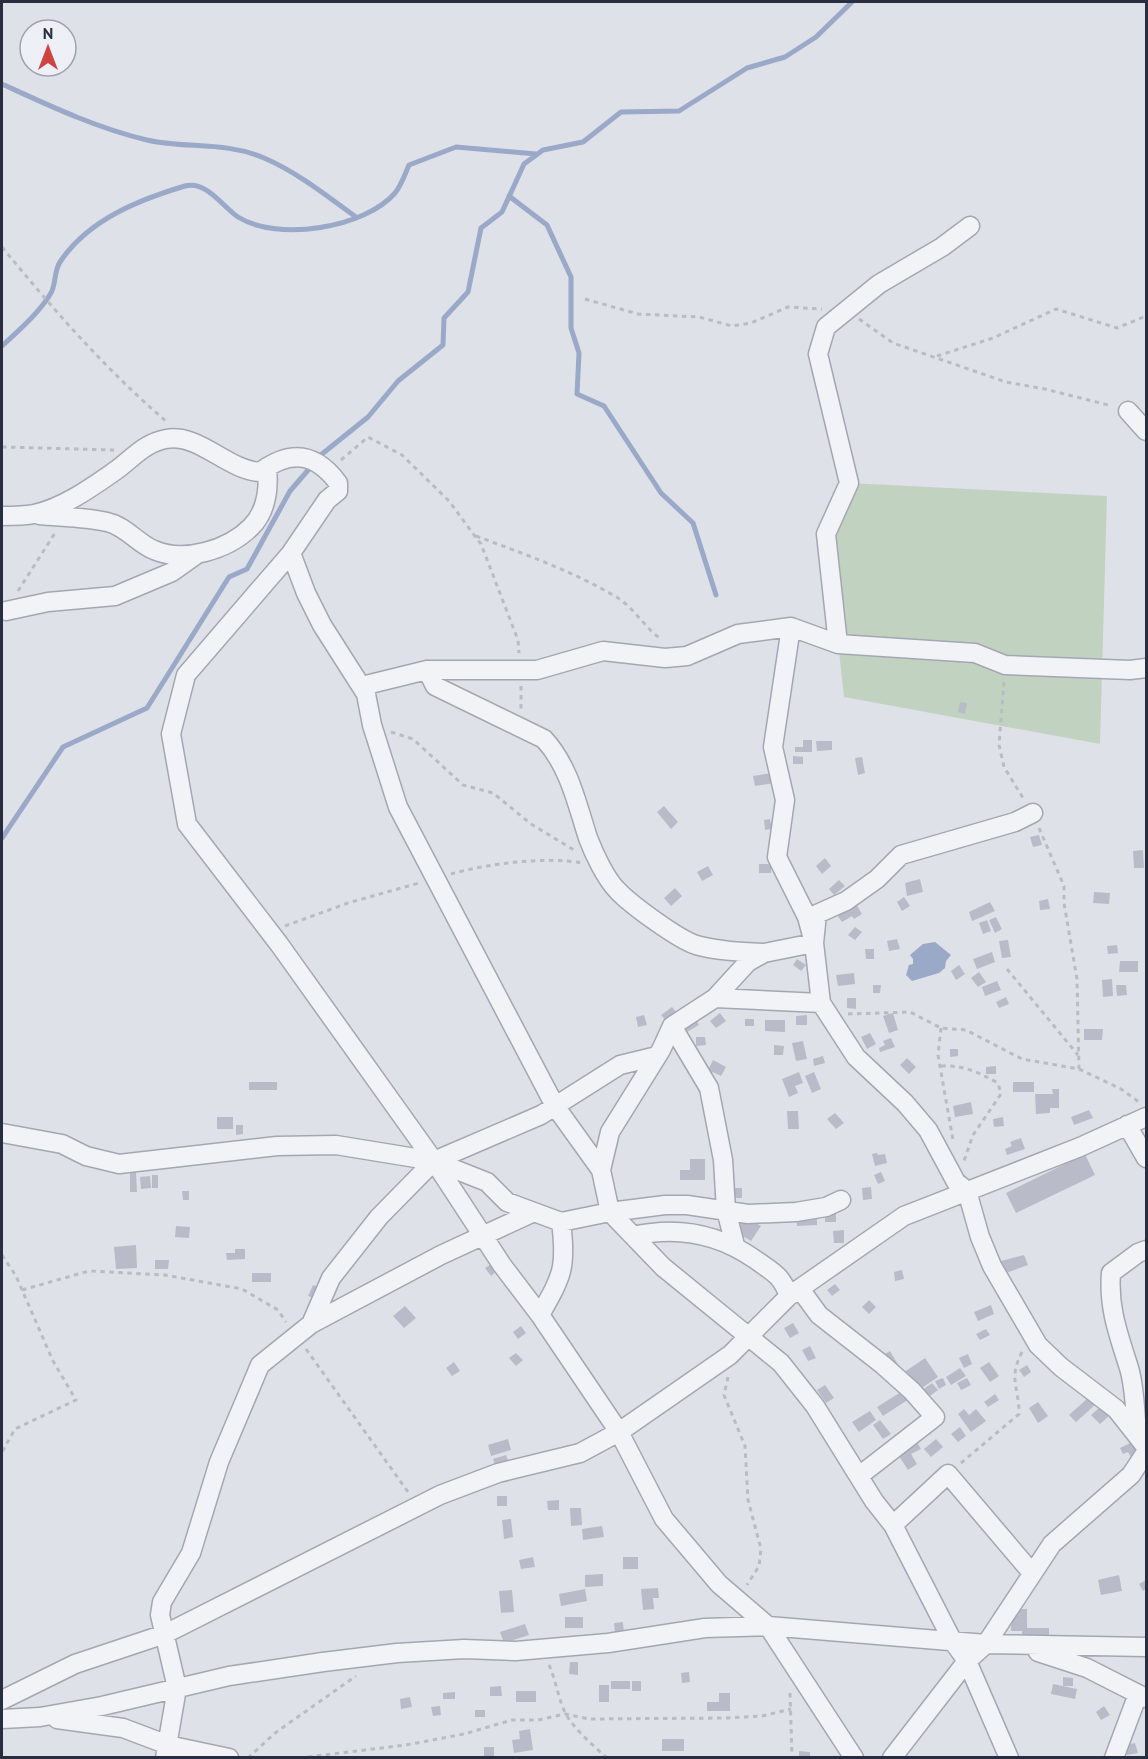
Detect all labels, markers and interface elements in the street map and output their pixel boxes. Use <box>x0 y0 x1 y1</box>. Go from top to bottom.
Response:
north arrow <box>18 18 78 78</box>
text: N <box>43 23 53 43</box>

